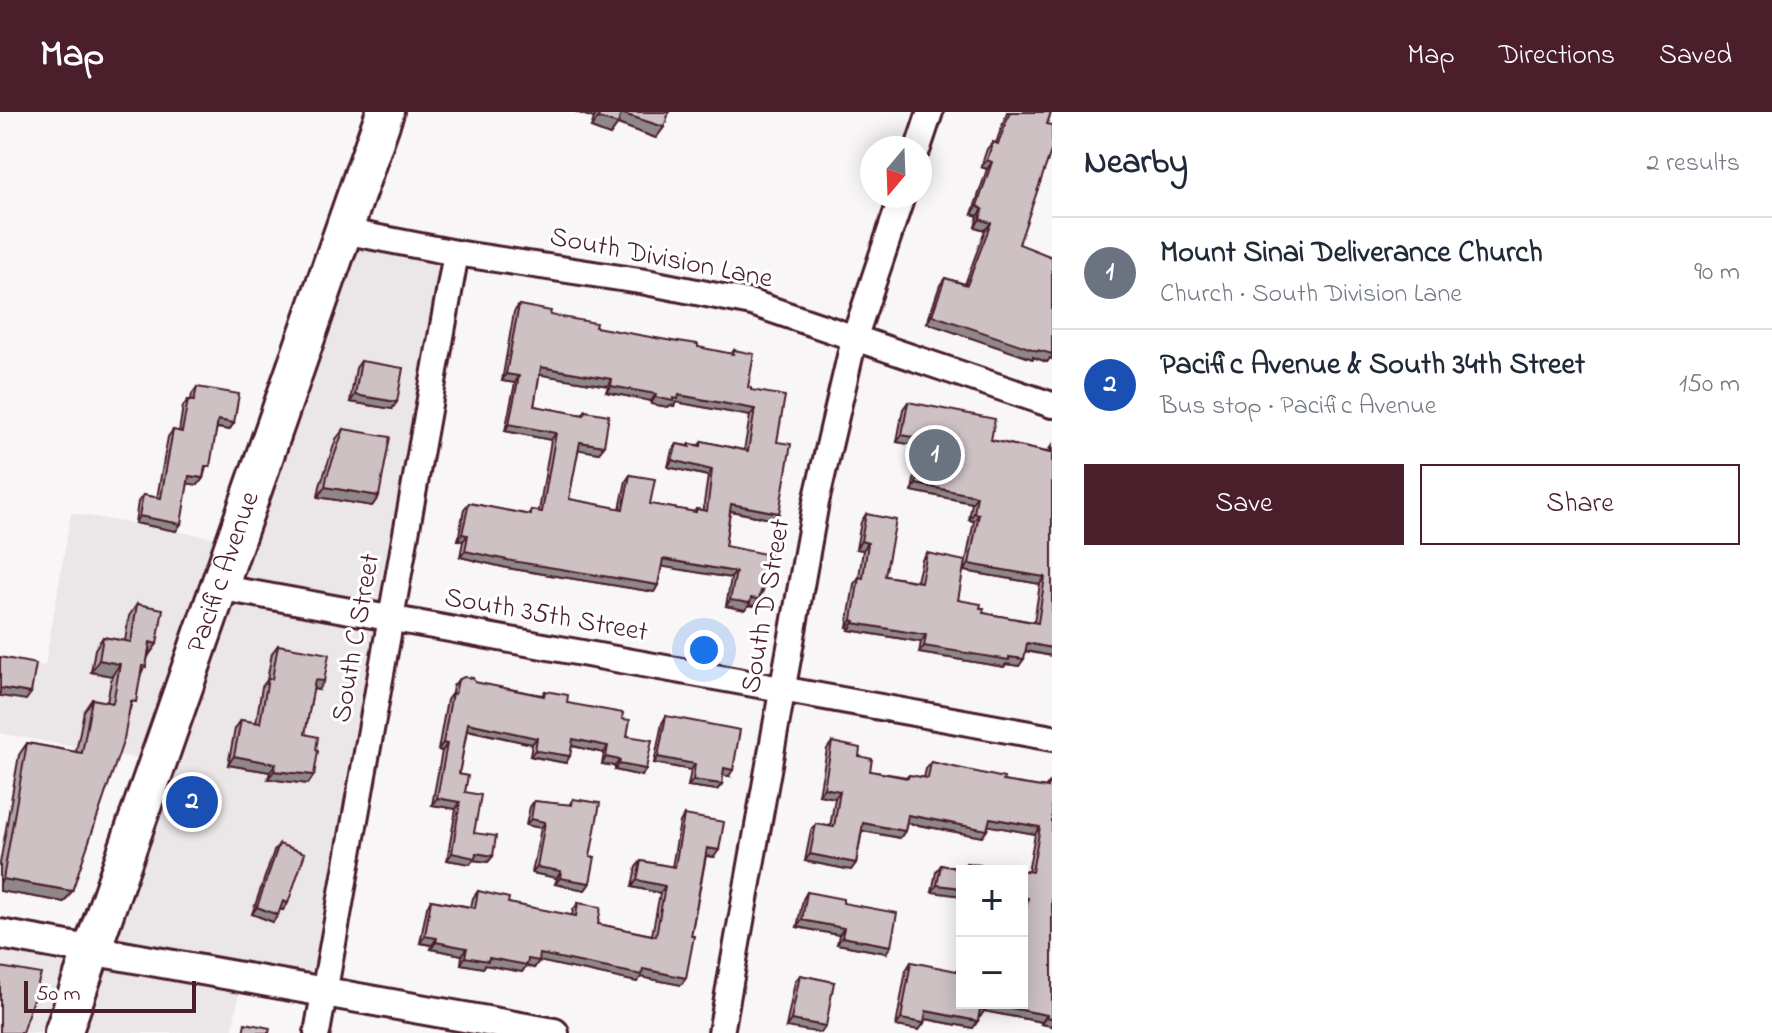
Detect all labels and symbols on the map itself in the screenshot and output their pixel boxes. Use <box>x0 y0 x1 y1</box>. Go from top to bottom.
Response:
north arrow <box>860 136 932 208</box>
street label: South Division Lane <box>546 217 776 301</box>
pin: 1 <box>909 425 961 485</box>
street label: Pacific Avenue <box>177 486 271 659</box>
street label: South D Street <box>732 516 802 696</box>
street label: South C Street <box>322 550 392 726</box>
street label: South 35th Street <box>441 578 651 654</box>
your location <box>684 630 724 670</box>
pin: 2 <box>166 772 218 832</box>
scale bar <box>24 977 196 1013</box>

